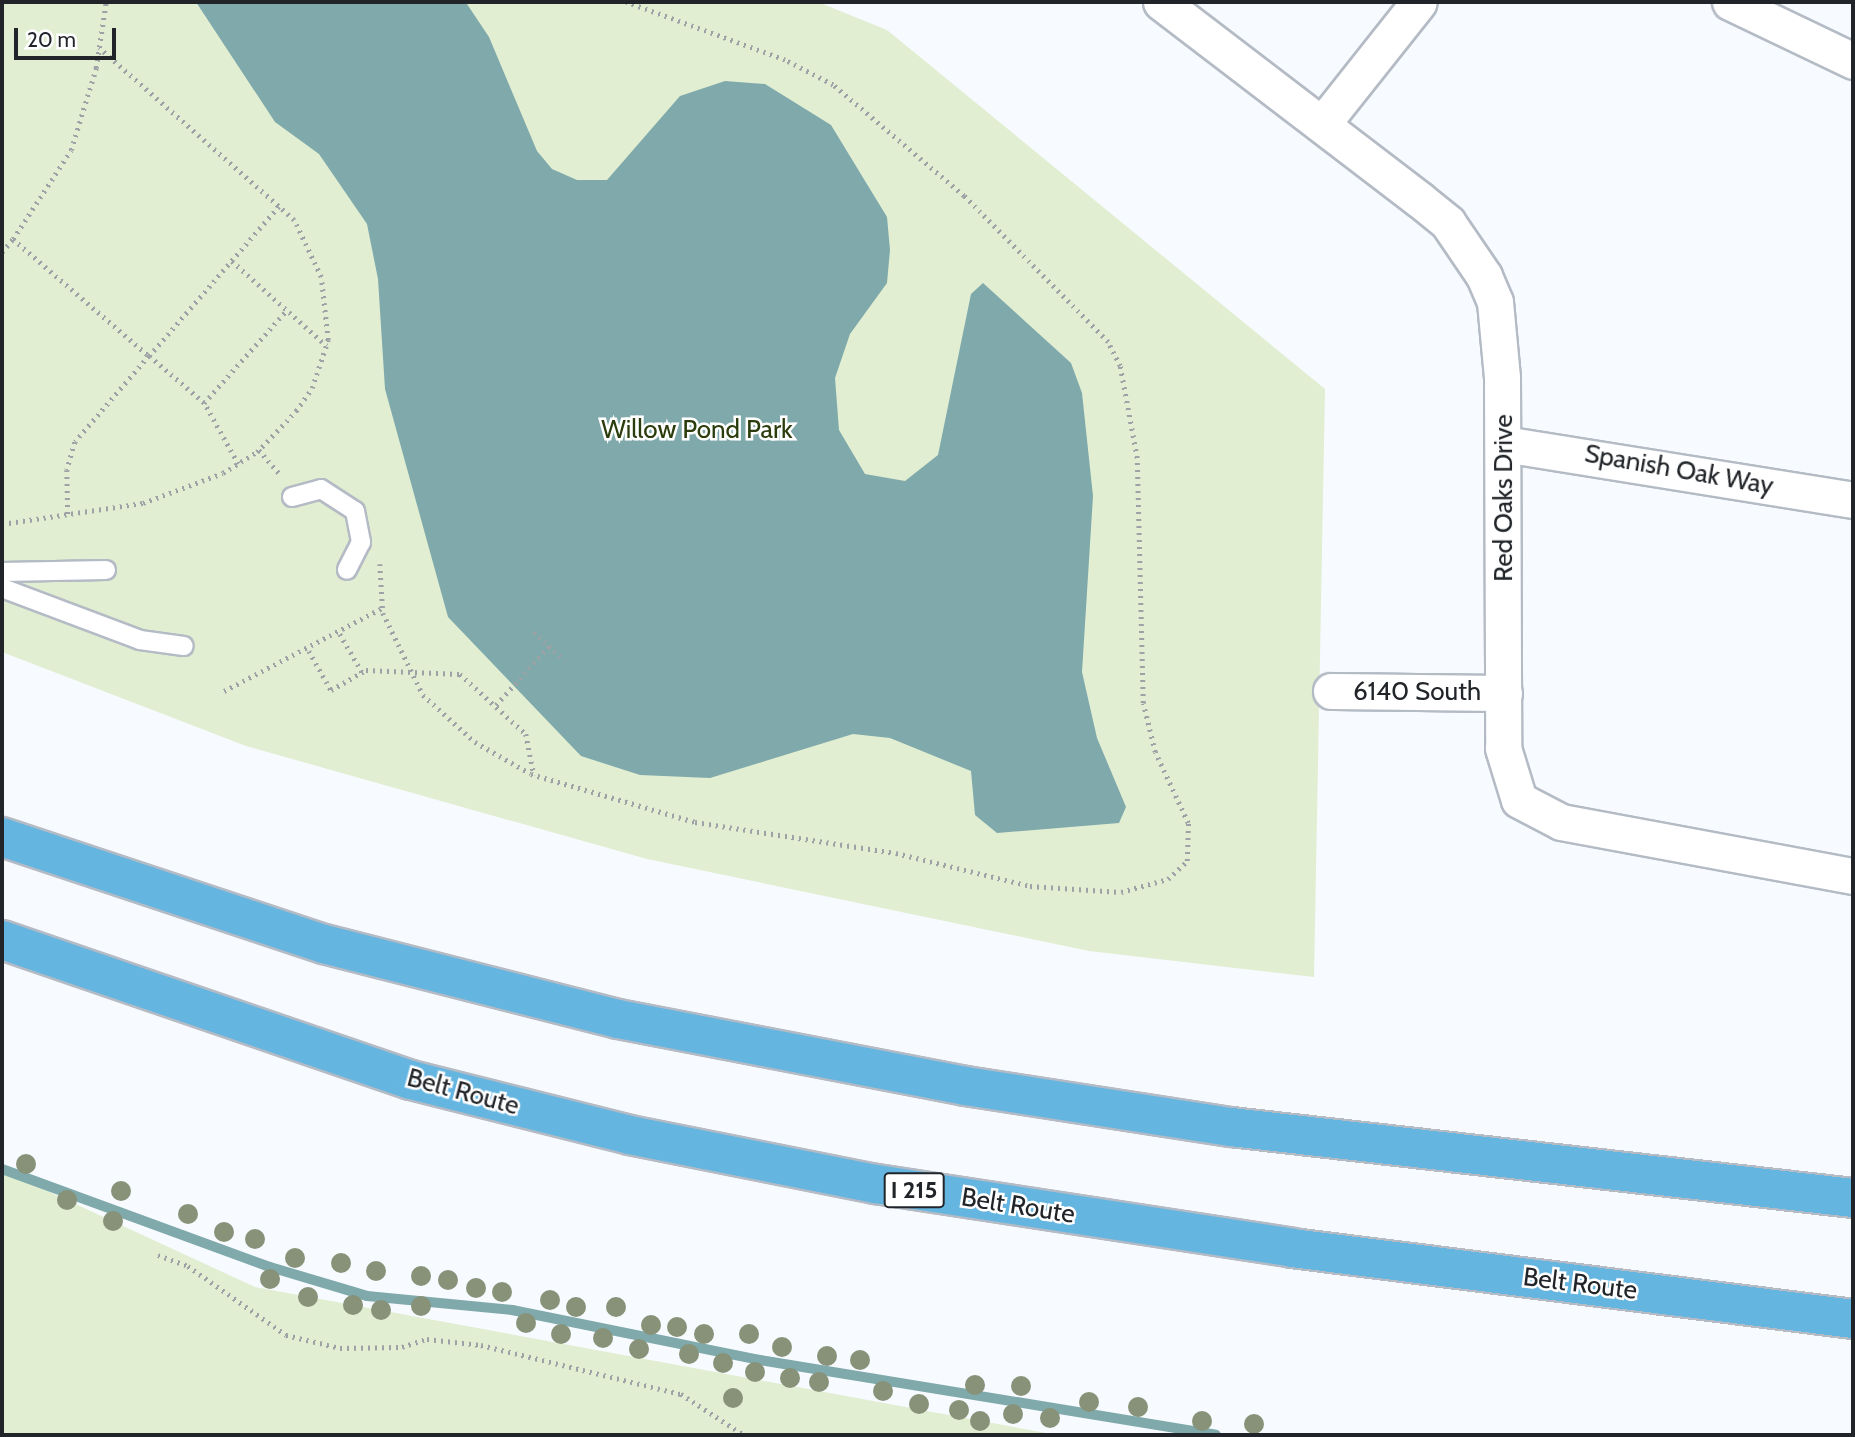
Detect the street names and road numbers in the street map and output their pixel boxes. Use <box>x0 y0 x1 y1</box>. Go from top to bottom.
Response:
street label: Red Oaks Drive <box>1488 414 1520 582</box>
street label: Spanish Oak Way <box>1582 438 1776 502</box>
street label: 6140 South <box>1353 676 1481 708</box>
street label: Belt Route <box>404 1062 522 1122</box>
road number: I 215 <box>883 1170 946 1210</box>
street label: Belt Route <box>959 1182 1077 1230</box>
street label: Belt Route <box>1521 1262 1639 1306</box>

